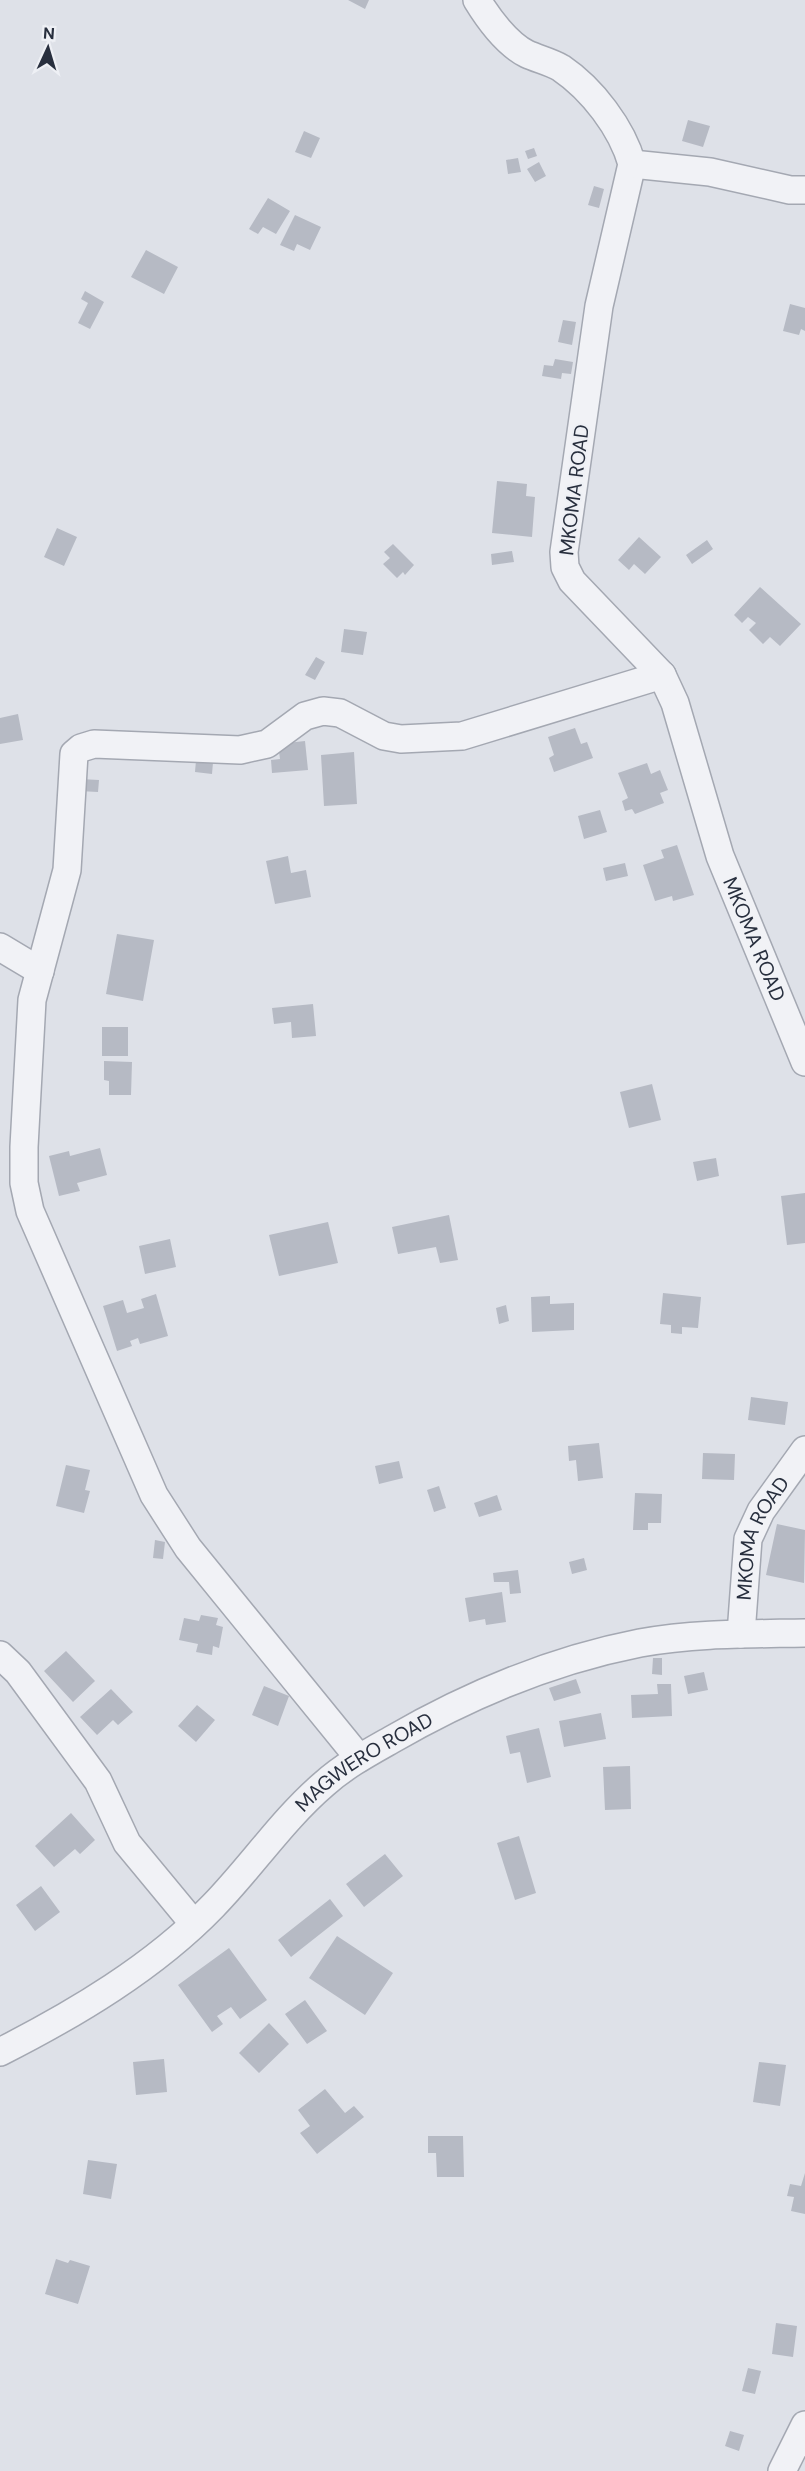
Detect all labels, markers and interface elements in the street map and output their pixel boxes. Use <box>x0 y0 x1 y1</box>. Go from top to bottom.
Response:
north arrow <box>18 18 78 78</box>
text: N <box>42 23 56 44</box>
street label: MKOMA ROAD <box>553 423 595 557</box>
street label: MKOMA ROAD <box>717 873 791 1005</box>
street label: MKOMA ROAD <box>731 1471 795 1601</box>
street label: MAGWERO ROAD <box>289 1706 437 1817</box>

